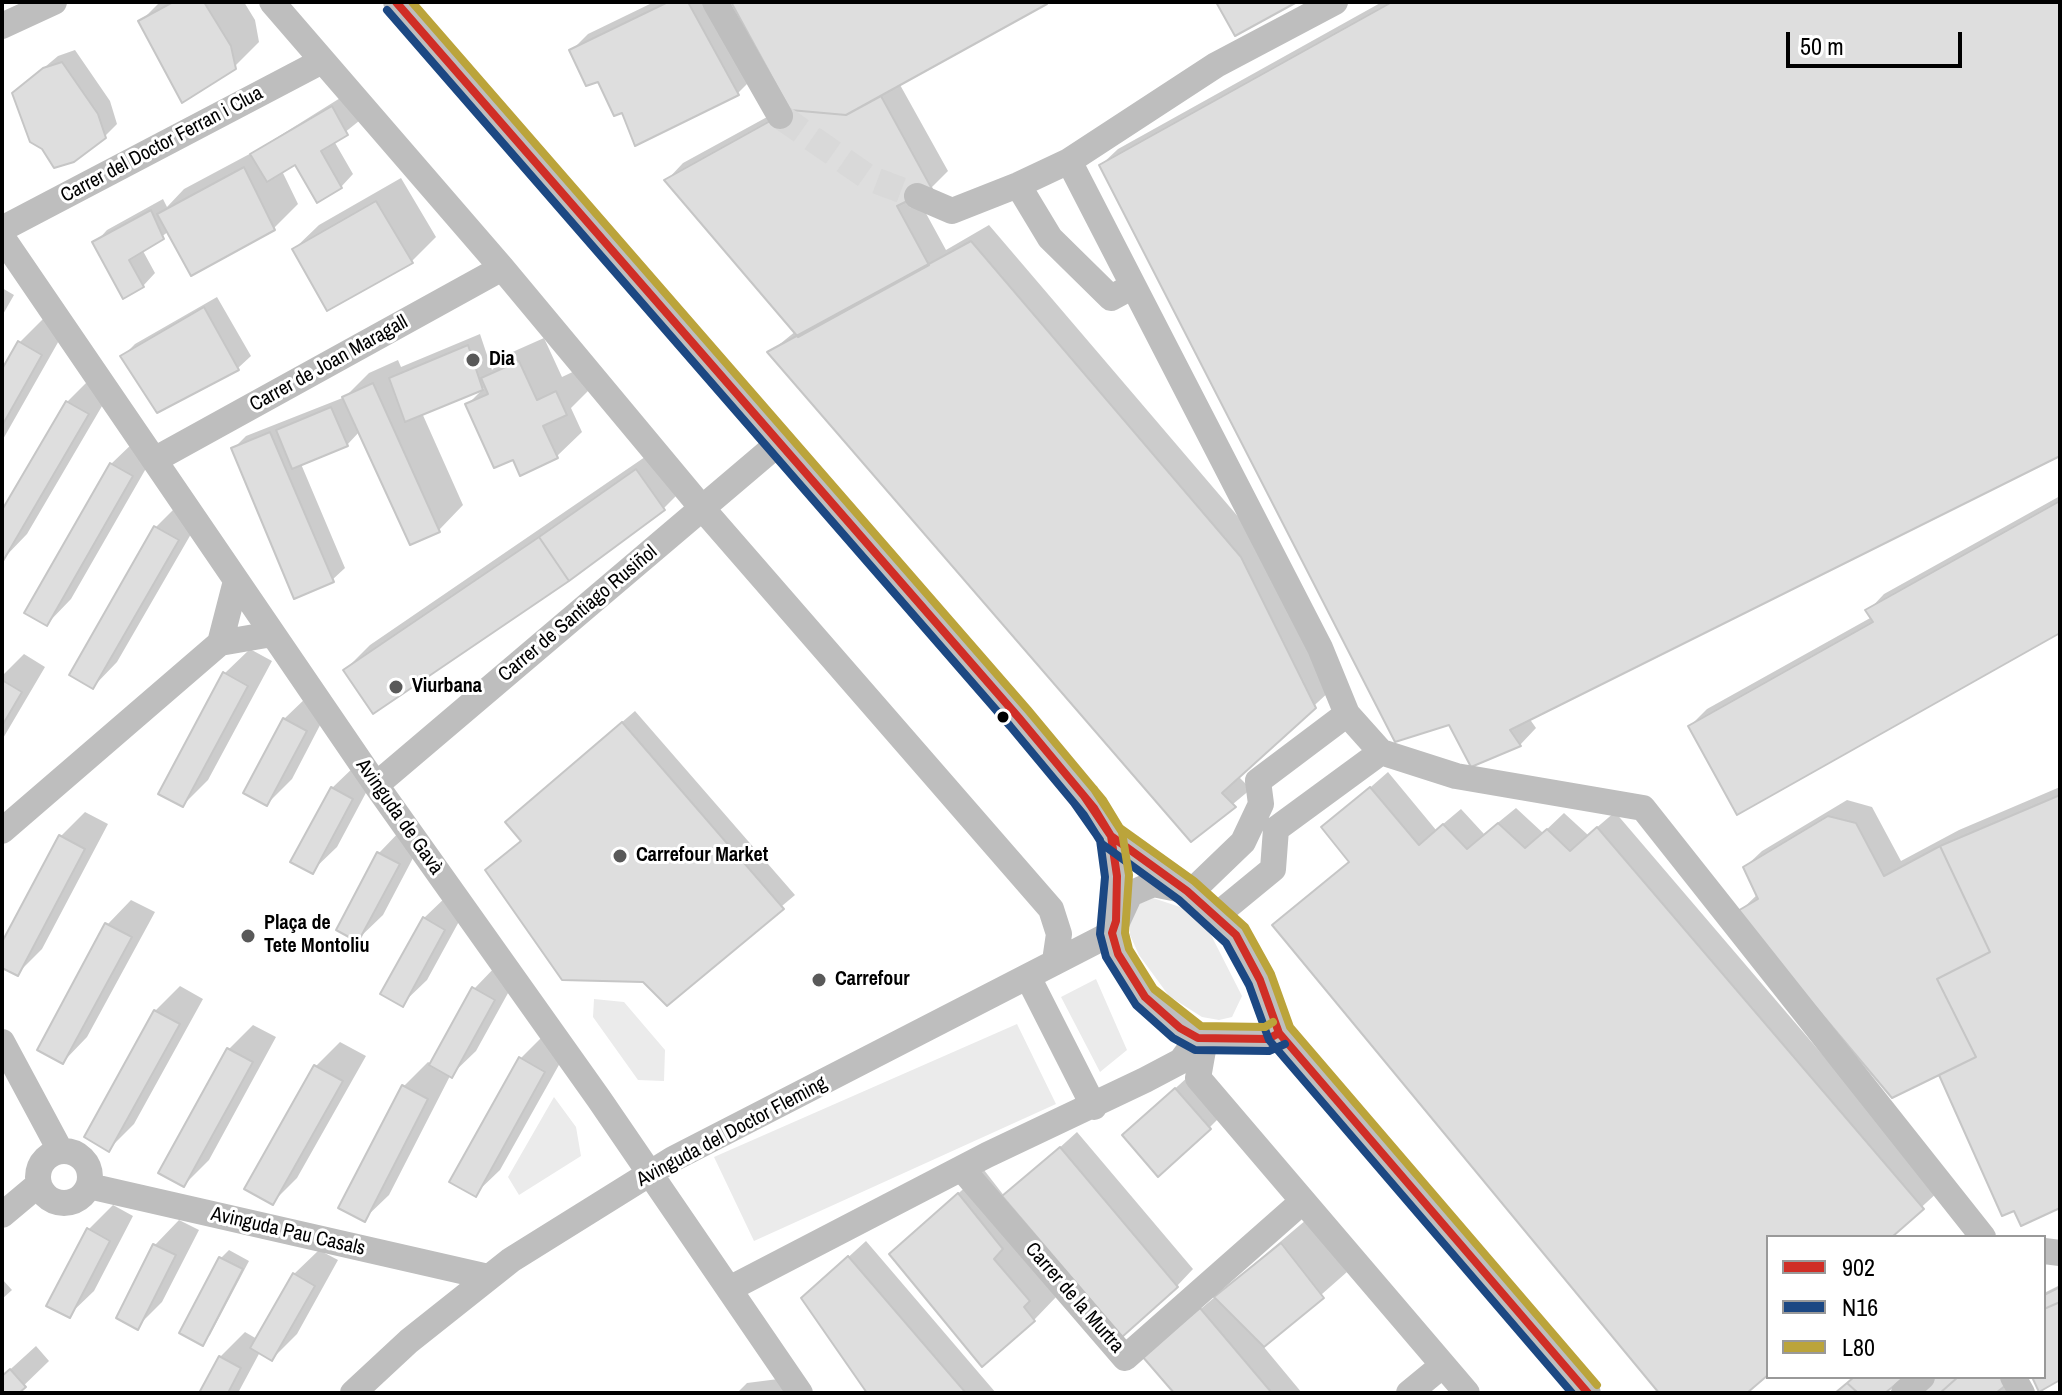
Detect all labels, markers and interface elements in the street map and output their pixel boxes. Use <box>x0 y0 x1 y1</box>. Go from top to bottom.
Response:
scale bar <box>1790 16 1966 66</box>
text: 50 m <box>1800 30 1844 62</box>
street label: Carrer del Doctor Ferran i Clua <box>57 82 267 208</box>
street label: Carrer de Joan Maragall <box>246 311 412 417</box>
place label: Dia <box>489 348 515 372</box>
marker: Dia <box>464 351 482 369</box>
street label: Carrer de Santiago Rusiñol <box>494 541 662 687</box>
place label: Viurbana <box>412 675 482 699</box>
marker: Viurbana <box>387 678 405 696</box>
unlabelled marker <box>995 709 1011 725</box>
street label: Avinguda de Gavà <box>350 755 448 879</box>
place label: Carrefour Market <box>636 844 768 868</box>
marker: Carrefour Market <box>611 847 629 865</box>
place label: Plaça de Tete Montoliu <box>264 912 369 959</box>
marker: Plaça de Tete Montoliu <box>239 927 257 945</box>
place label: Carrefour <box>835 968 910 992</box>
marker: Carrefour <box>810 971 828 989</box>
street label: Avinguda del Doctor Fleming <box>633 1072 831 1192</box>
street label: Avinguda Pau Casals <box>209 1203 367 1261</box>
legend <box>1766 1235 2046 1379</box>
street label: Carrer de la Murtra <box>1020 1238 1128 1358</box>
text: 902 <box>1842 1251 1875 1283</box>
text: N16 <box>1842 1291 1878 1323</box>
text: L80 <box>1842 1331 1875 1363</box>

